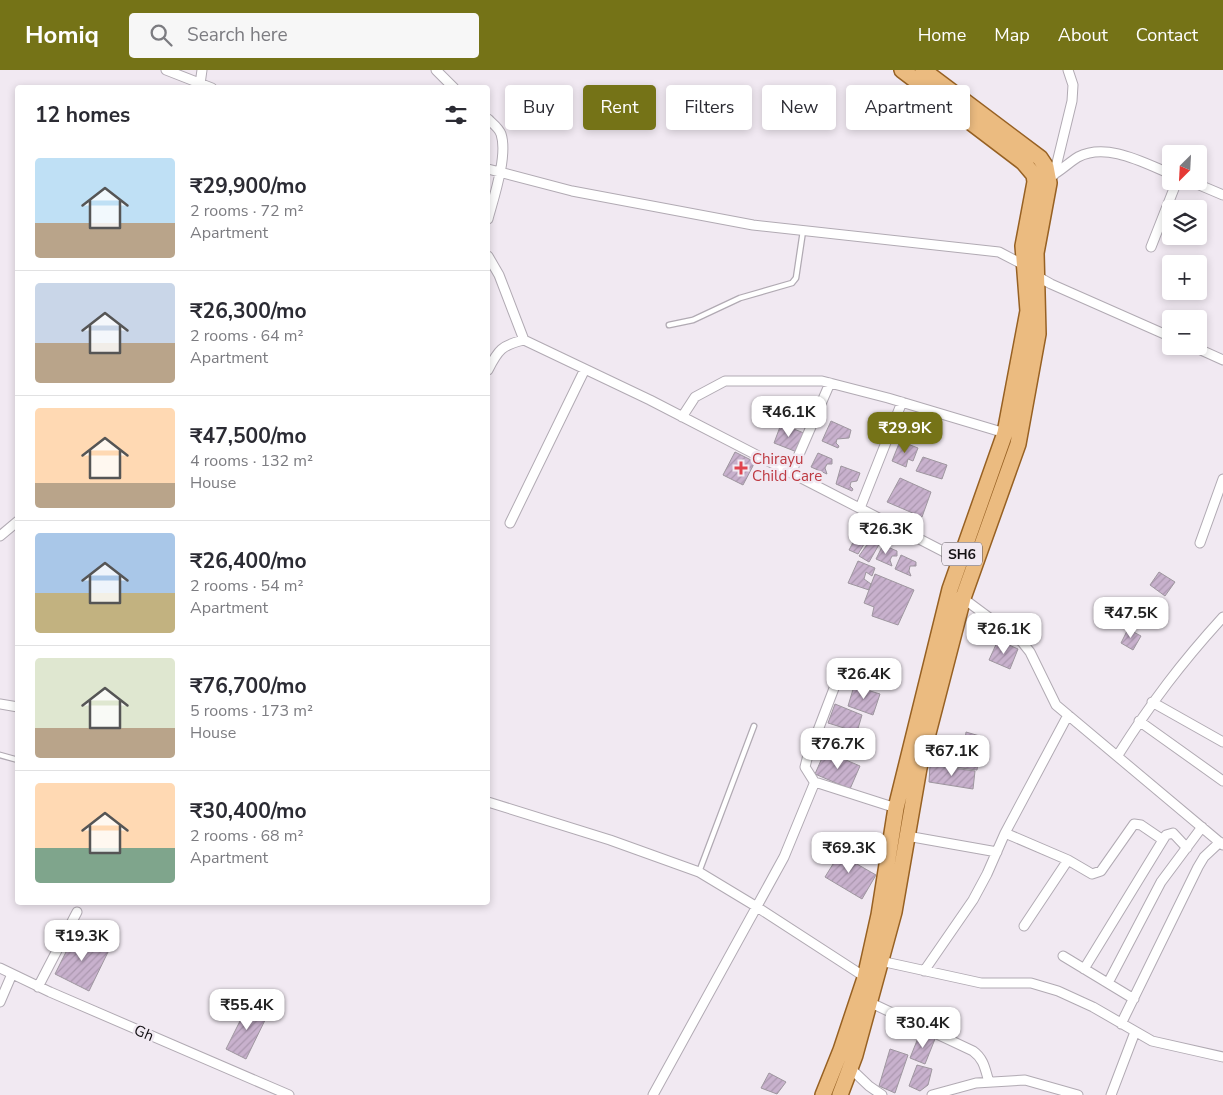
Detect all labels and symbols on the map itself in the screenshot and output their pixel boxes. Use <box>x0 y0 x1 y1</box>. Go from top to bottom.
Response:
north arrow <box>1162 145 1208 190</box>
pin: ₹46.1K <box>748 396 830 438</box>
pin: ₹29.9K <box>864 412 946 454</box>
place label: Chirayu Child Care <box>752 449 822 486</box>
marker: Chirayu Child Care <box>734 461 748 475</box>
pin: ₹26.3K <box>845 512 927 555</box>
road number: SH6 <box>942 542 982 566</box>
pin: ₹47.5K <box>1090 596 1172 639</box>
pin: ₹26.1K <box>963 612 1045 655</box>
pin: ₹26.4K <box>823 658 905 700</box>
pin: ₹76.7K <box>797 728 879 770</box>
pin: ₹67.1K <box>911 734 993 777</box>
pin: ₹69.3K <box>808 832 890 874</box>
pin: ₹19.3K <box>41 920 123 962</box>
pin: ₹55.4K <box>206 988 288 1031</box>
pin: ₹30.4K <box>882 1006 964 1049</box>
street label: Gh <box>131 1020 157 1046</box>

